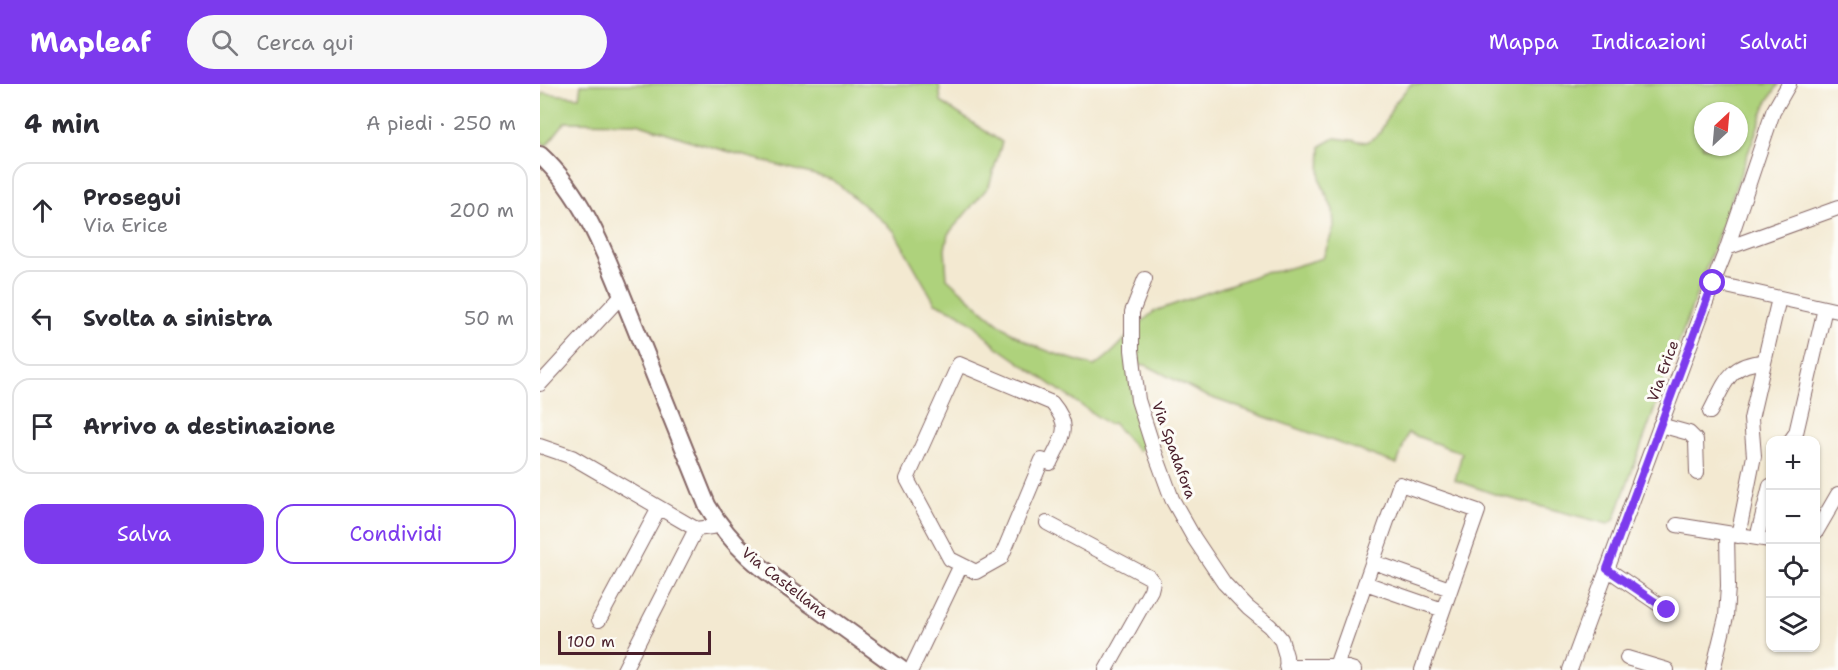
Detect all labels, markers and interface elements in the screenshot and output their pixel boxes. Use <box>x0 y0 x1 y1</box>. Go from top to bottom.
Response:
search box <box>187 15 607 69</box>
text: Mapleaf <box>30 23 151 61</box>
icon: search <box>208 26 241 59</box>
text: Cerca qui <box>256 28 354 57</box>
text: Mappa <box>1489 28 1559 56</box>
text: Indicazioni <box>1592 28 1706 56</box>
text: Salvati <box>1739 28 1808 56</box>
north arrow <box>1694 102 1748 156</box>
text: 4 min <box>24 106 100 141</box>
text: A piedi · 250 m <box>366 110 516 136</box>
text: Prosegui <box>83 183 181 212</box>
icon: ahead <box>26 194 59 227</box>
text: 200 m <box>449 197 514 223</box>
text: Via Erice <box>83 212 168 238</box>
route start <box>1699 269 1725 295</box>
icon: left <box>26 302 59 335</box>
text: Svolta a sinistra <box>83 304 272 333</box>
text: 50 m <box>464 305 514 331</box>
street label: Via Erice <box>1643 338 1683 404</box>
street label: Via Spadafora <box>1147 399 1201 502</box>
icon: arrive <box>26 410 59 443</box>
text: Arrivo a destinazione <box>83 412 335 441</box>
map controls <box>1766 436 1820 652</box>
button: + <box>1766 436 1820 490</box>
button: − <box>1766 490 1820 544</box>
button: Salva <box>24 504 264 564</box>
button: Condividi <box>276 504 516 564</box>
street label: Via Castellana <box>737 543 833 624</box>
button: locate <box>1766 544 1820 598</box>
route end <box>1653 596 1679 622</box>
button: layers <box>1766 598 1820 652</box>
scale bar <box>558 628 711 656</box>
text: 100 m <box>567 631 615 652</box>

